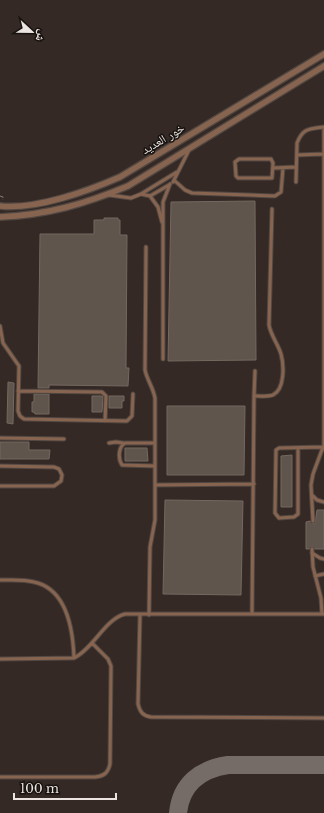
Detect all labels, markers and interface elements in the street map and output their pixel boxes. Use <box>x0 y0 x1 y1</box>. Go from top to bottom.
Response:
north arrow <box>12 12 52 52</box>
text: ش <box>32 27 50 44</box>
street label: خور العديد <box>139 120 187 157</box>
scale bar <box>14 775 116 801</box>
text: 100 m <box>20 781 59 796</box>

